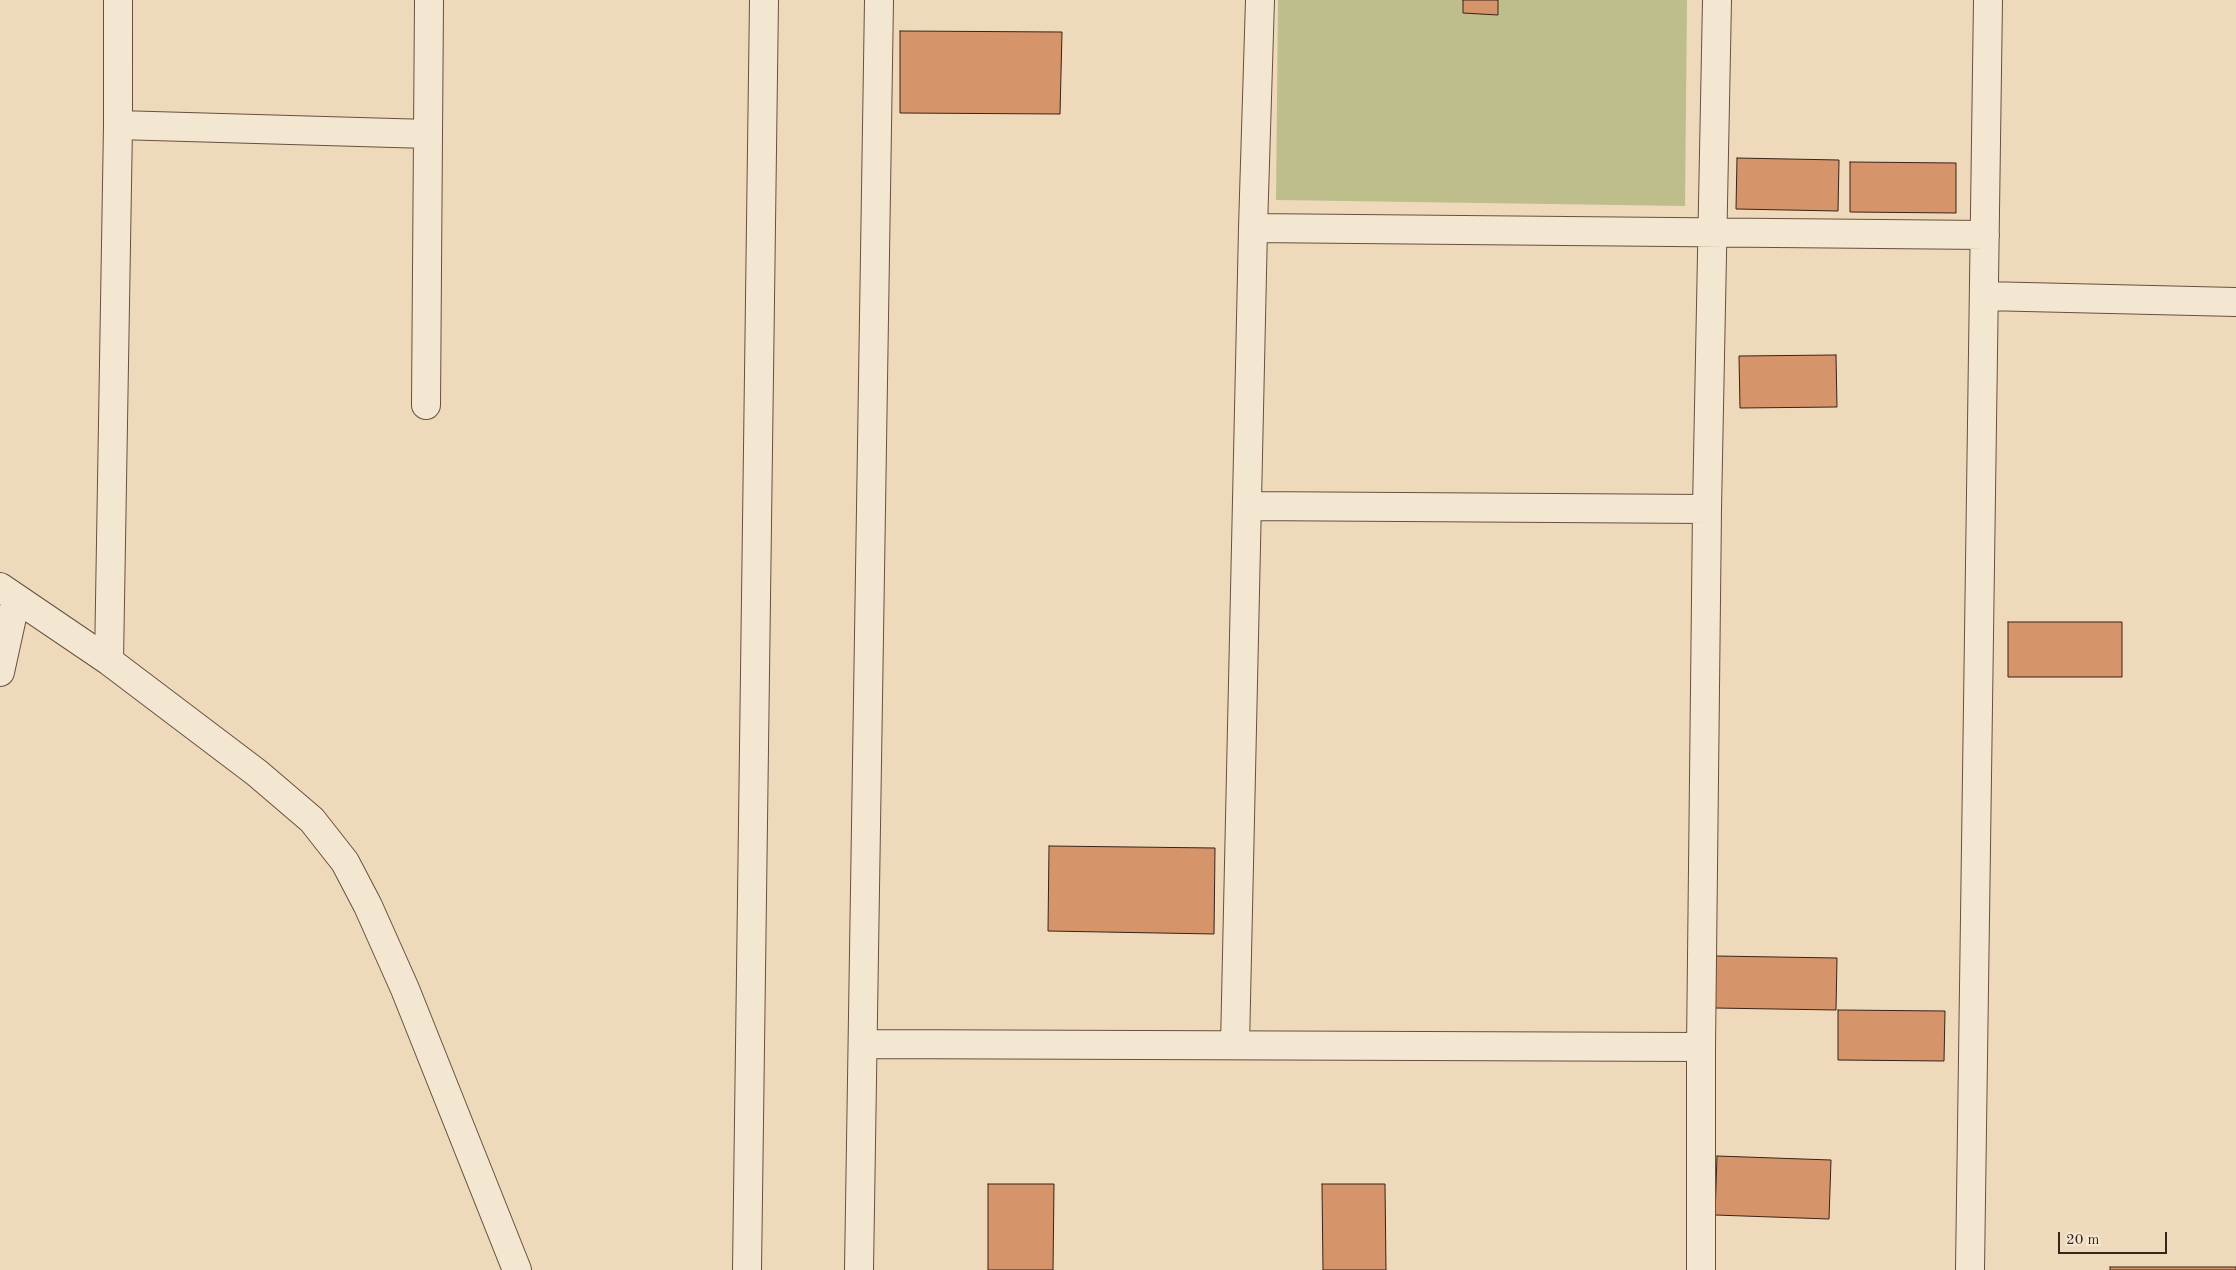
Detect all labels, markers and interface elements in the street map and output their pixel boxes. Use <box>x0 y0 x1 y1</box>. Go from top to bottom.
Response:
scale bar <box>2061 1222 2170 1254</box>
text: 20 m <box>2066 1233 2100 1248</box>

